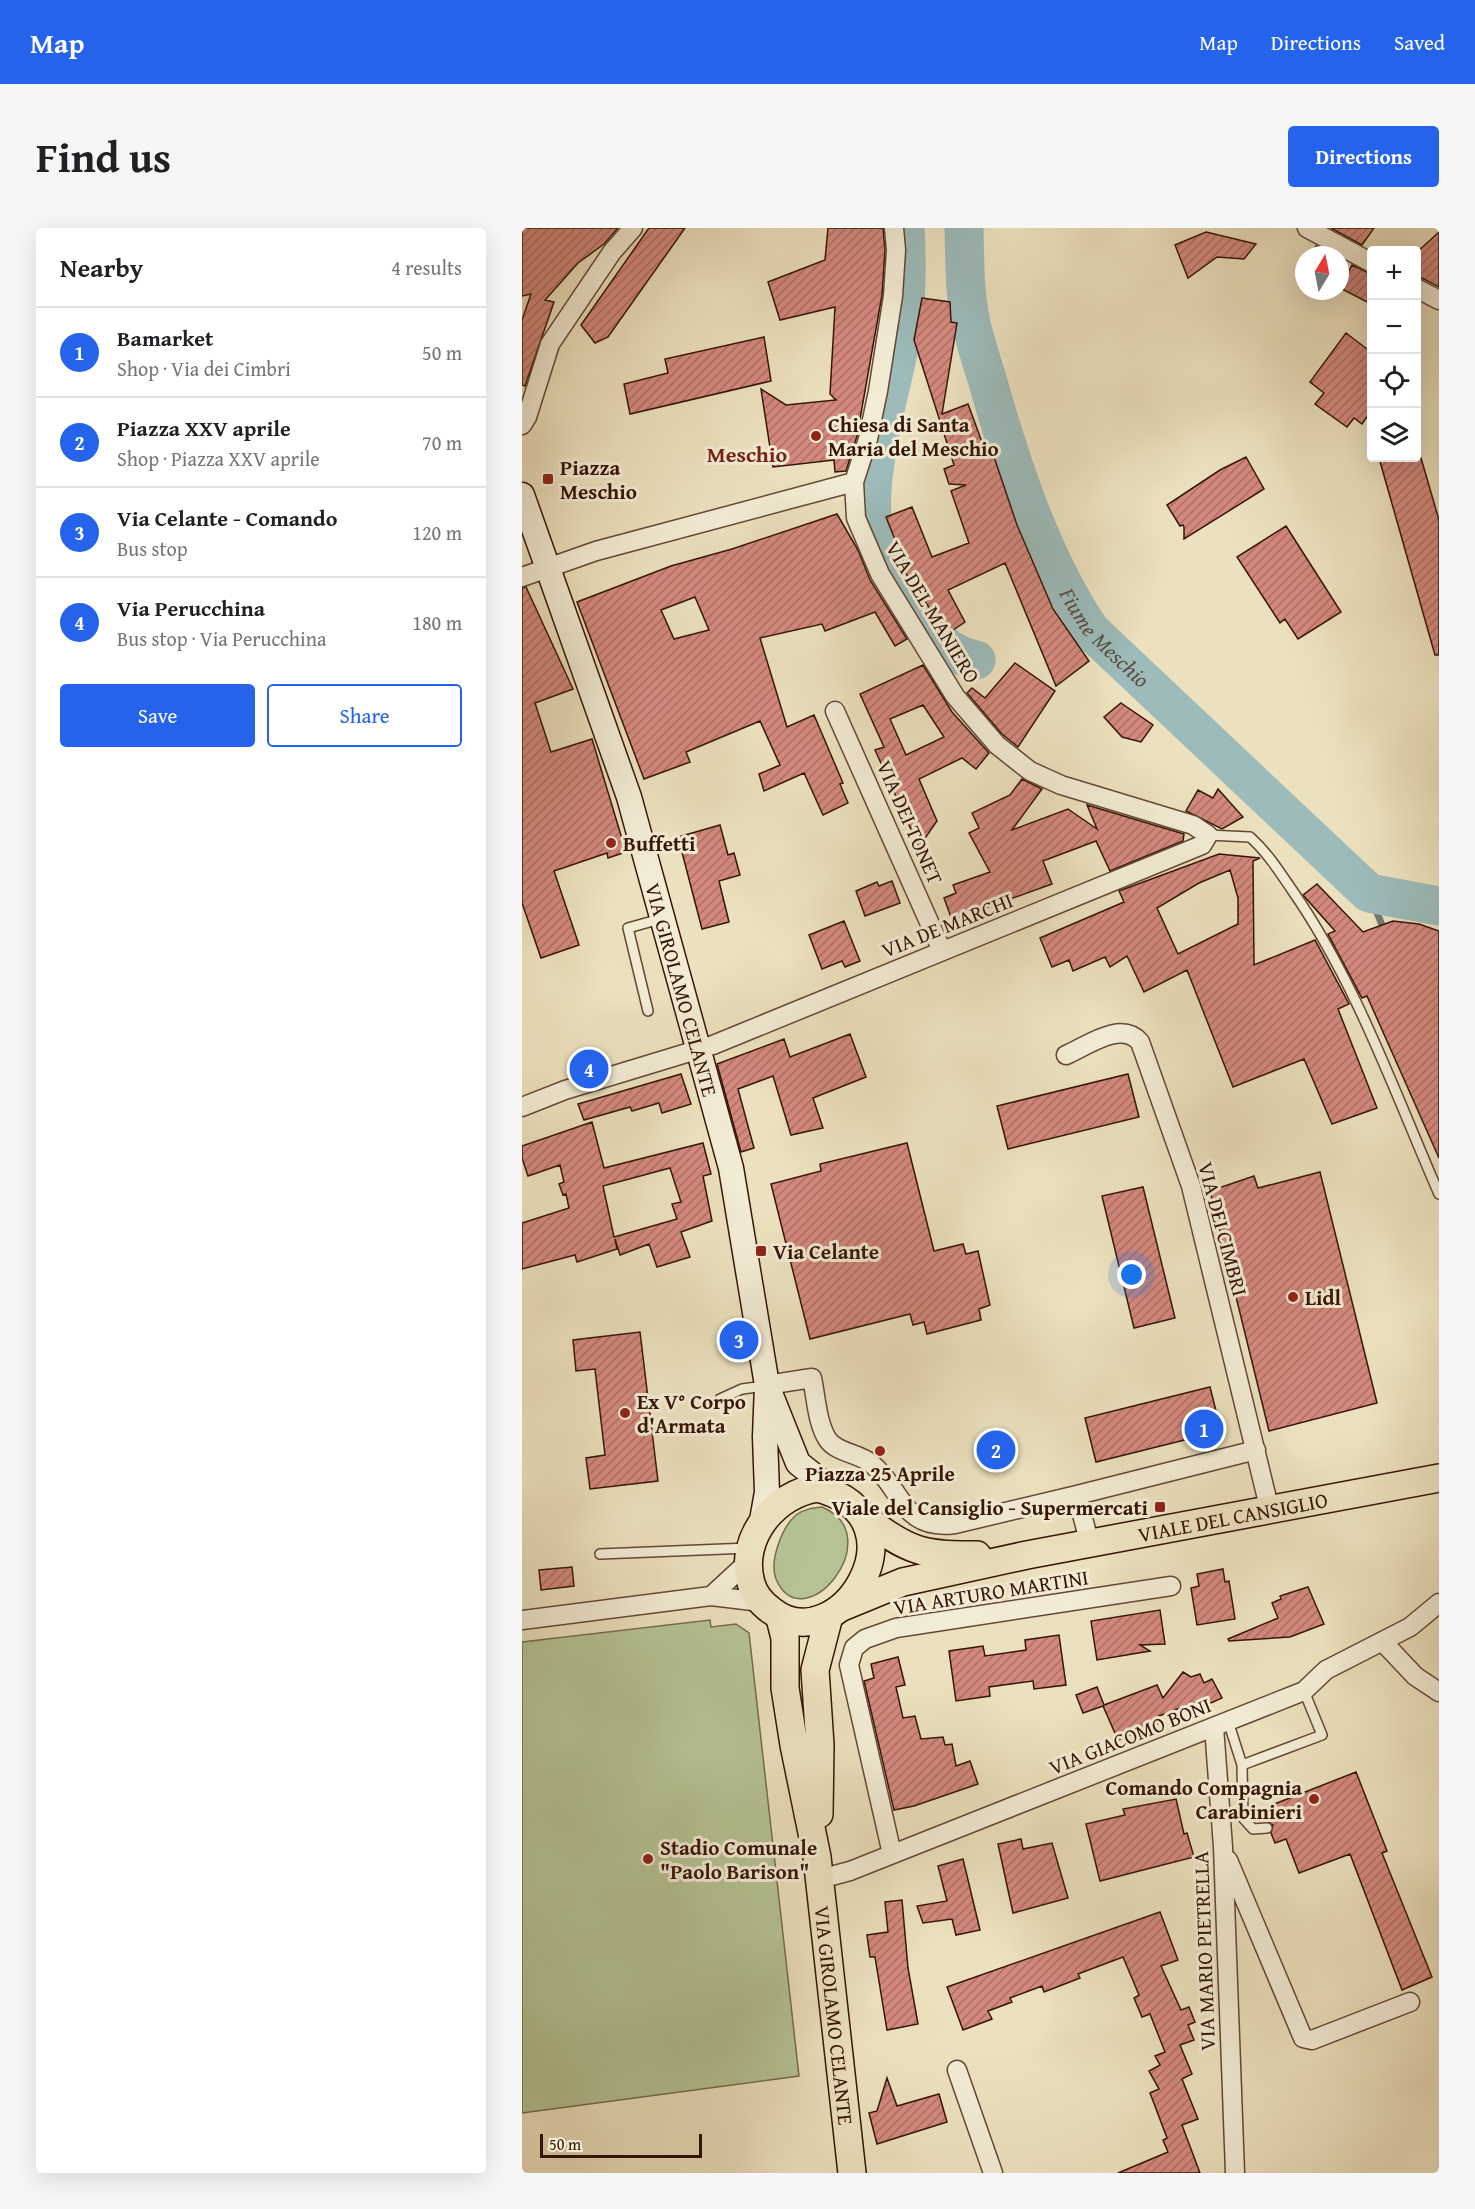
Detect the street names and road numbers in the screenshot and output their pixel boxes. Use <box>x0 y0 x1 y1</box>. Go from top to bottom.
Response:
street label: VIA DEL MANIERO <box>878 535 988 689</box>
street label: VIA DEI TONET <box>869 755 951 889</box>
street label: VIA GIROLAMO CELANTE <box>638 879 726 1100</box>
street label: VIA DE MARCHI <box>877 885 1017 965</box>
street label: VIA DEI CIMBRI <box>1190 1159 1256 1299</box>
street label: VIALE DEL CANSIGLIO <box>1135 1484 1330 1550</box>
street label: VIA ARTURO MARTINI <box>891 1561 1091 1623</box>
street label: VIA GIACOMO BONI <box>1044 1689 1216 1783</box>
street label: VIA MARIO PIETRELLA <box>1185 1851 1223 2051</box>
street label: VIA GIROLAMO CELANTE <box>807 1904 862 2127</box>

